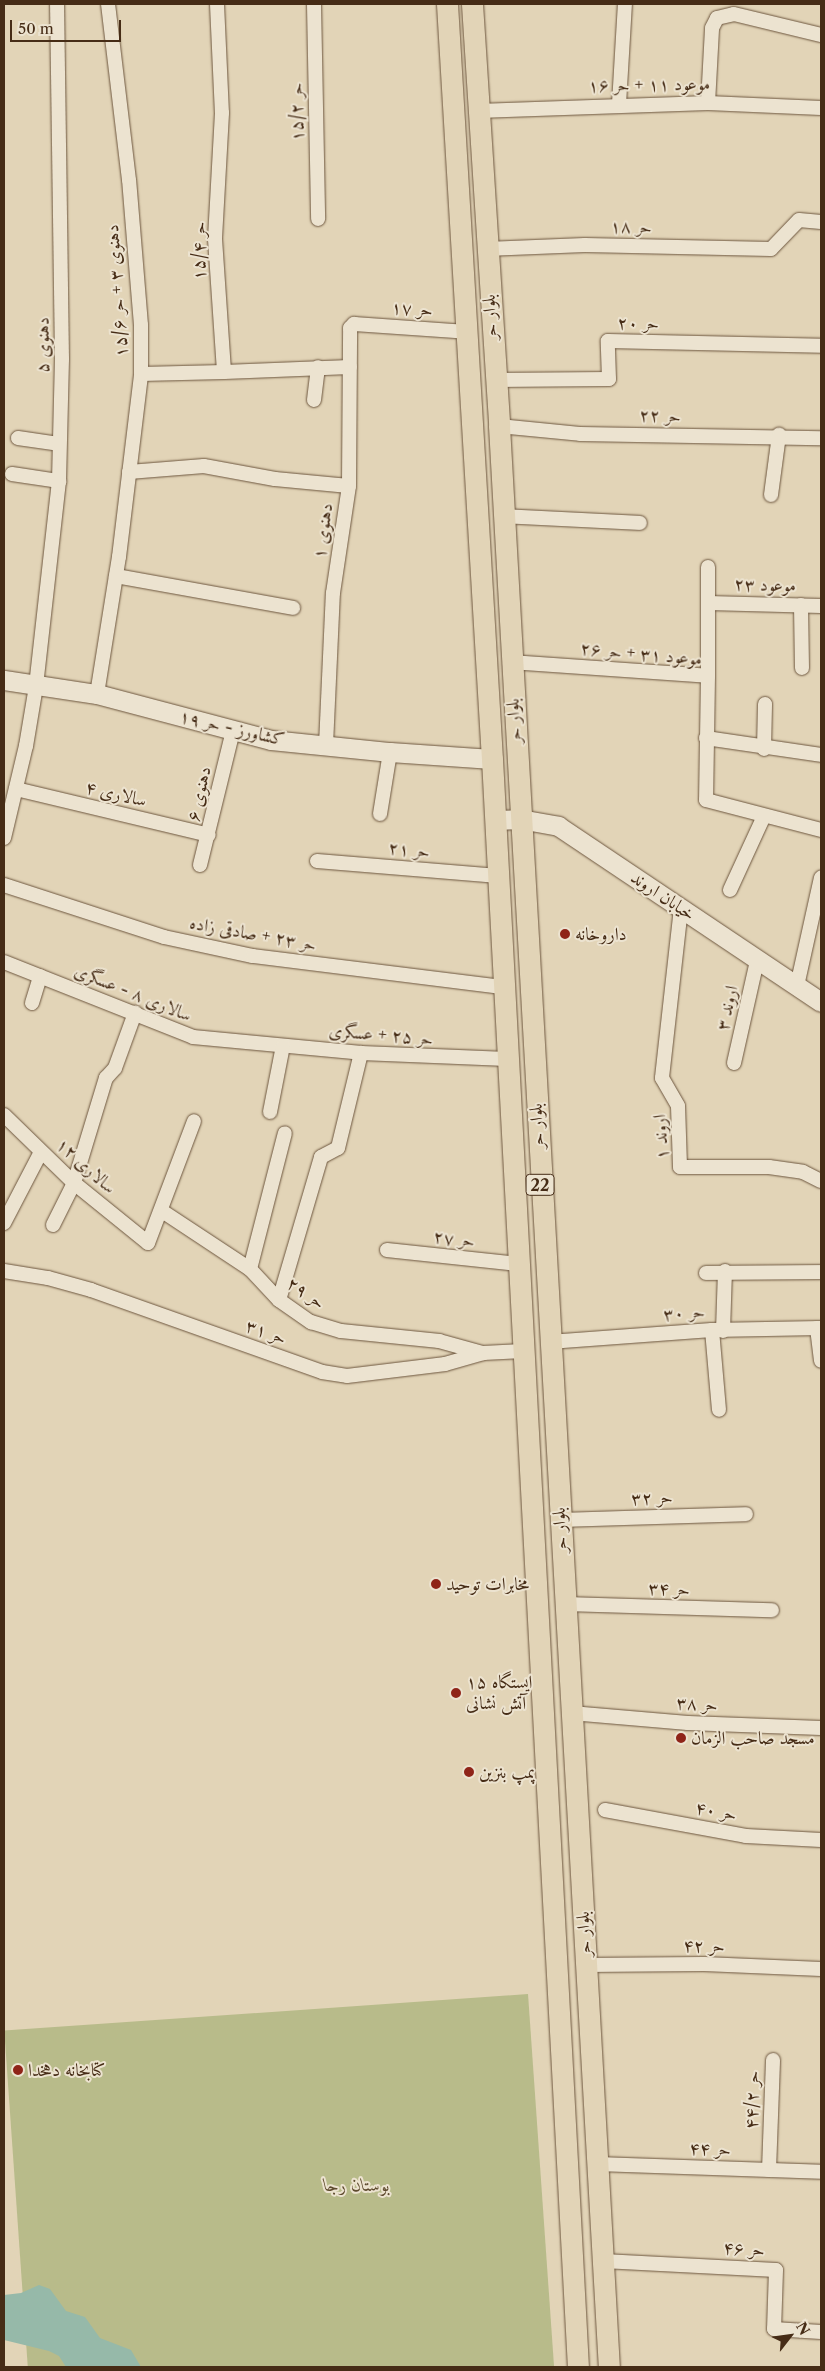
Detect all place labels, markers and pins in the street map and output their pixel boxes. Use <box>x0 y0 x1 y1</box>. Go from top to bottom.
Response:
place label: داروخانه <box>575 923 627 945</box>
marker: داروخانه <box>559 928 571 940</box>
place label: مخابرات توحید <box>446 1573 529 1595</box>
marker: مخابرات توحید <box>430 1578 442 1590</box>
place label: ایستگاه ۱۵ آتش نشانی <box>466 1672 532 1715</box>
marker: ایستگاه ۱۵ آتش نشانی <box>450 1687 462 1699</box>
place label: مسجد صاحب الزمان <box>691 1727 815 1749</box>
marker: مسجد صاحب الزمان <box>675 1732 687 1744</box>
place label: پمپ بنزین <box>479 1761 535 1783</box>
marker: پمپ بنزین <box>463 1766 475 1778</box>
place label: کتابخانه دهخدا <box>28 2059 105 2081</box>
marker: کتابخانه دهخدا <box>12 2064 24 2076</box>

